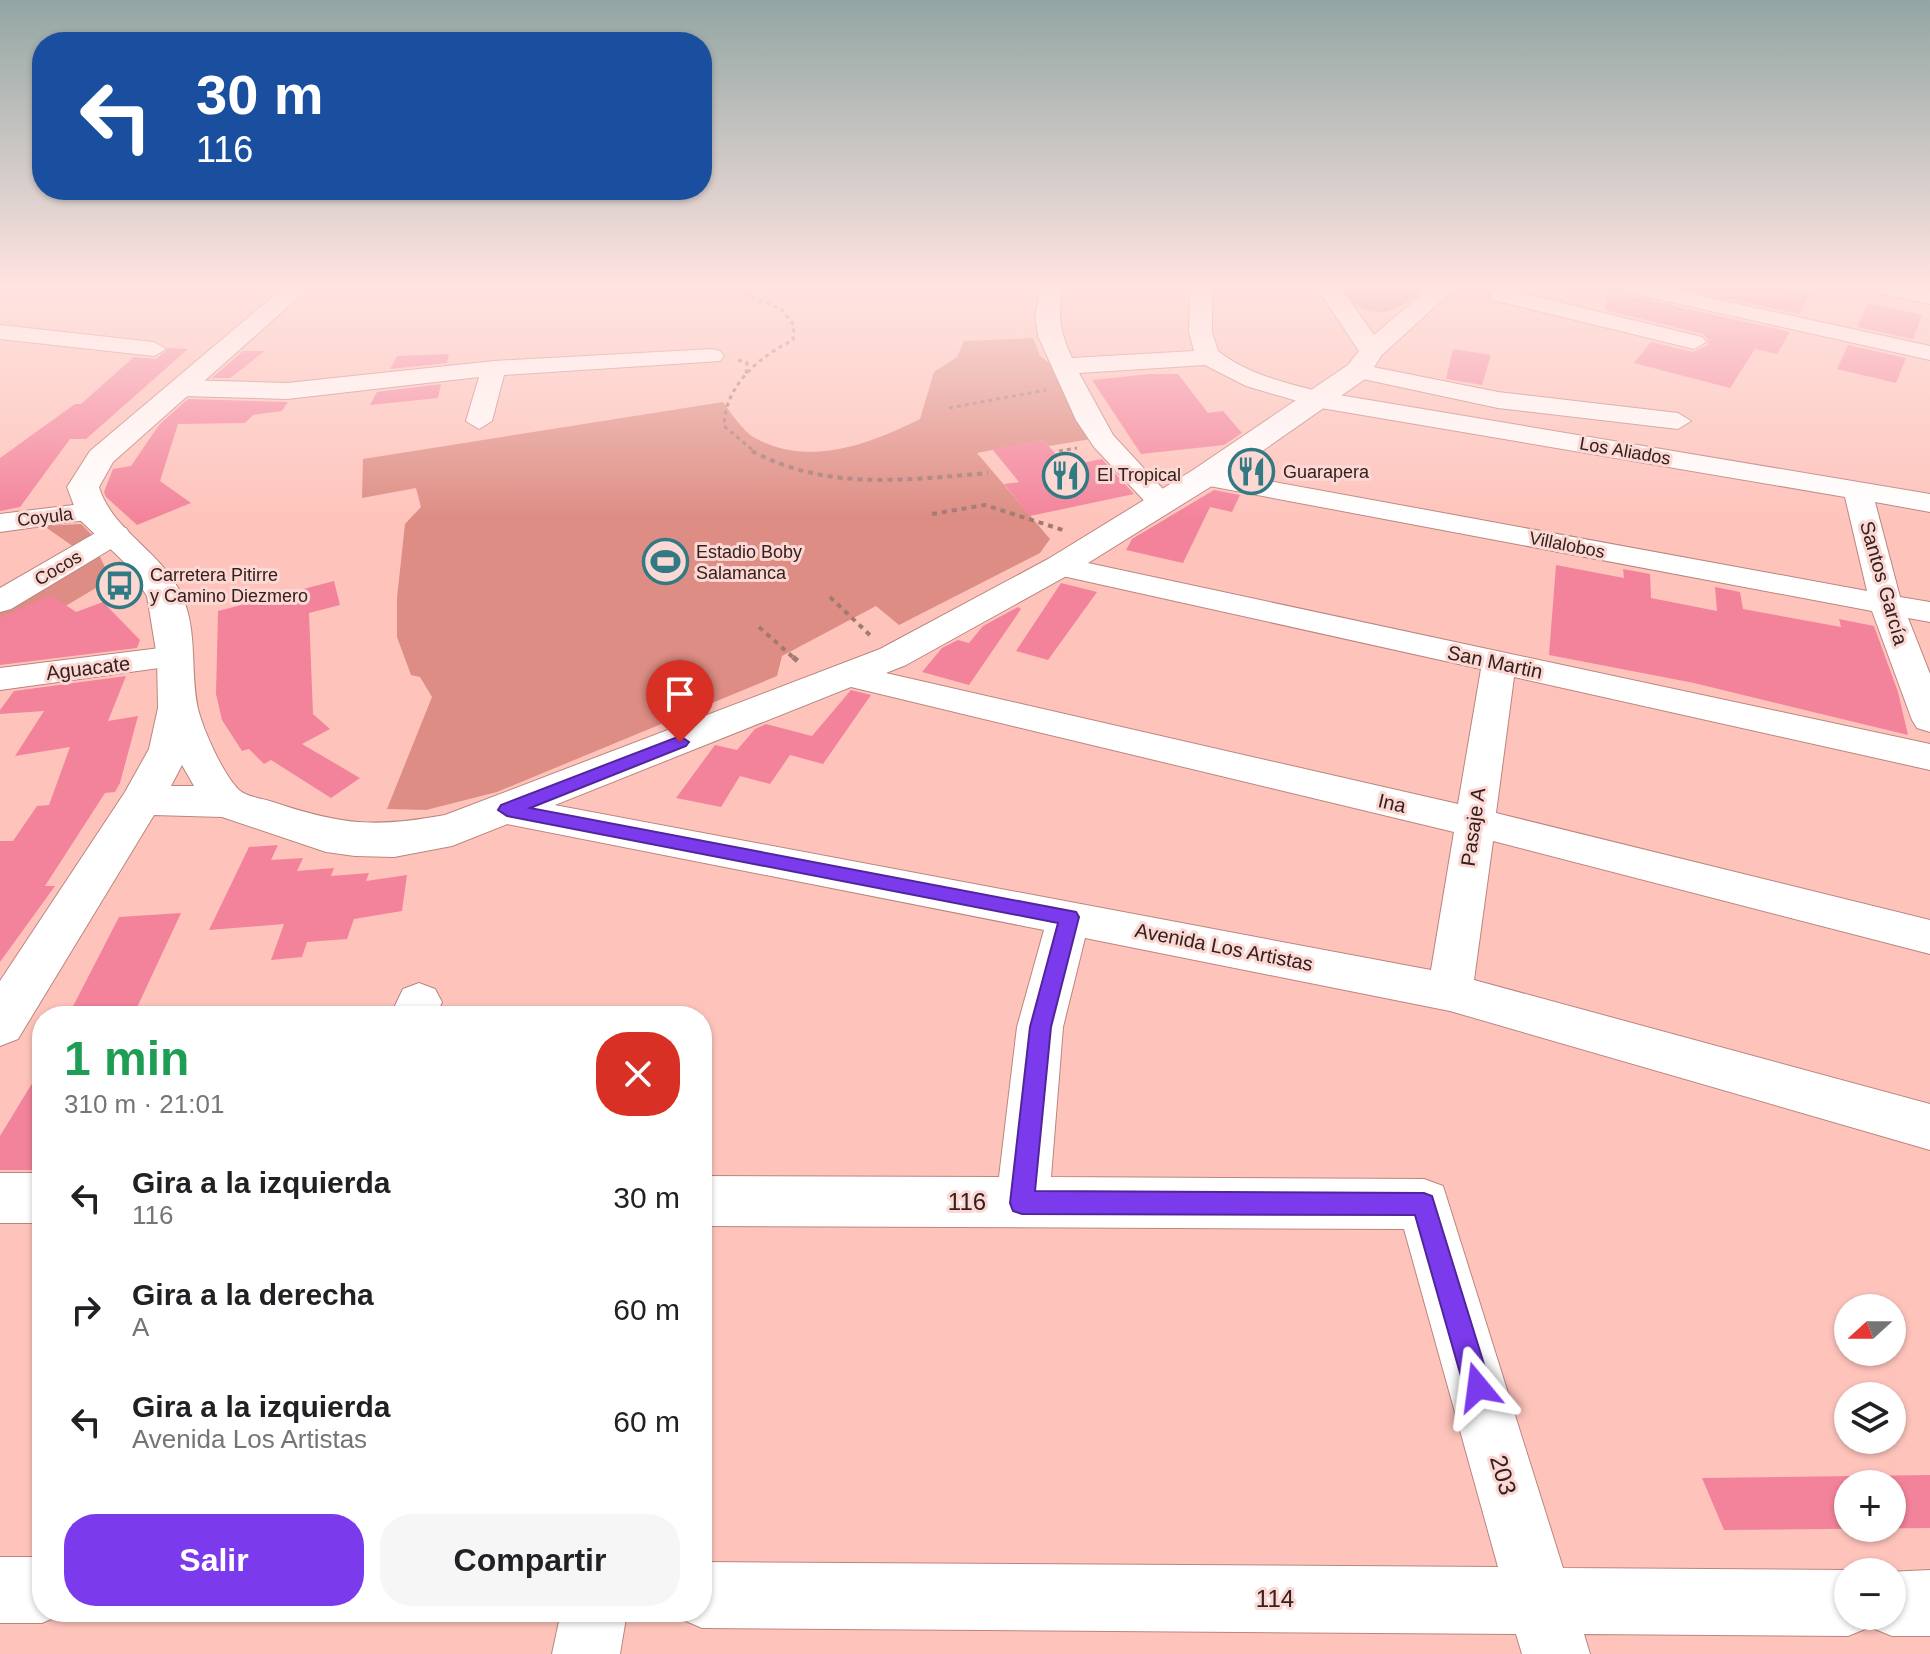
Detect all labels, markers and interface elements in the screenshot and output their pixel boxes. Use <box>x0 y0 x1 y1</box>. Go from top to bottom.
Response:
text: 30 m <box>196 63 324 126</box>
icon: left <box>64 64 168 168</box>
text: 116 <box>196 129 253 170</box>
street label: Los Aliados <box>1578 433 1672 469</box>
restaurant icon: Guarapera <box>1228 448 1276 496</box>
restaurant icon: El Tropical <box>1042 451 1090 499</box>
place label: Guarapera <box>1283 462 1370 482</box>
place label: El Tropical <box>1097 465 1181 485</box>
street label: Coyula <box>16 504 75 530</box>
street label: Santos García <box>1856 519 1912 648</box>
street label: Villalobos <box>1527 528 1607 562</box>
sports icon: Estadio Boby Salamanca <box>641 538 689 586</box>
place label: Estadio Boby Salamanca <box>696 542 802 583</box>
street label: Cocos <box>31 546 85 590</box>
bus stop icon: Carretera Pitirre y Camino Diezmero <box>95 561 143 609</box>
place label: Carretera Pitirre y Camino Diezmero <box>150 565 308 606</box>
street label: San Martin <box>1445 641 1545 683</box>
street label: Aguacate <box>45 652 131 684</box>
pin <box>646 660 714 742</box>
icon: arrive <box>658 672 702 716</box>
street label: Pasaje A <box>1457 786 1489 868</box>
street label: Ina <box>1376 789 1409 817</box>
street label: Avenida Los Artistas <box>1133 919 1315 975</box>
text: 1 min <box>64 1032 189 1085</box>
button: close <box>596 1032 680 1116</box>
text: 310 m · 21:01 <box>64 1089 224 1119</box>
text: Gira a la izquierda <box>132 1166 390 1199</box>
icon: left <box>64 1176 108 1220</box>
text: 30 m <box>613 1181 680 1214</box>
street label: 116 <box>948 1188 986 1215</box>
text: 116 <box>132 1200 173 1230</box>
text: Gira a la derecha <box>132 1278 374 1311</box>
icon: right <box>64 1288 108 1332</box>
text: 60 m <box>613 1293 680 1326</box>
north arrow <box>1834 1294 1906 1366</box>
map controls <box>1834 1294 1906 1630</box>
text: A <box>132 1312 149 1342</box>
position arrow <box>1436 1345 1520 1429</box>
button: layers <box>1834 1382 1906 1454</box>
text: Gira a la izquierda <box>132 1390 390 1423</box>
icon: left <box>64 1400 108 1444</box>
text: 60 m <box>613 1405 680 1438</box>
text: Avenida Los Artistas <box>132 1424 367 1454</box>
street label: 203 <box>1485 1452 1522 1498</box>
button: + <box>1834 1470 1906 1542</box>
button: Salir <box>64 1514 364 1606</box>
button: Compartir <box>380 1514 680 1606</box>
button: − <box>1834 1558 1906 1630</box>
street label: 114 <box>1256 1585 1294 1612</box>

